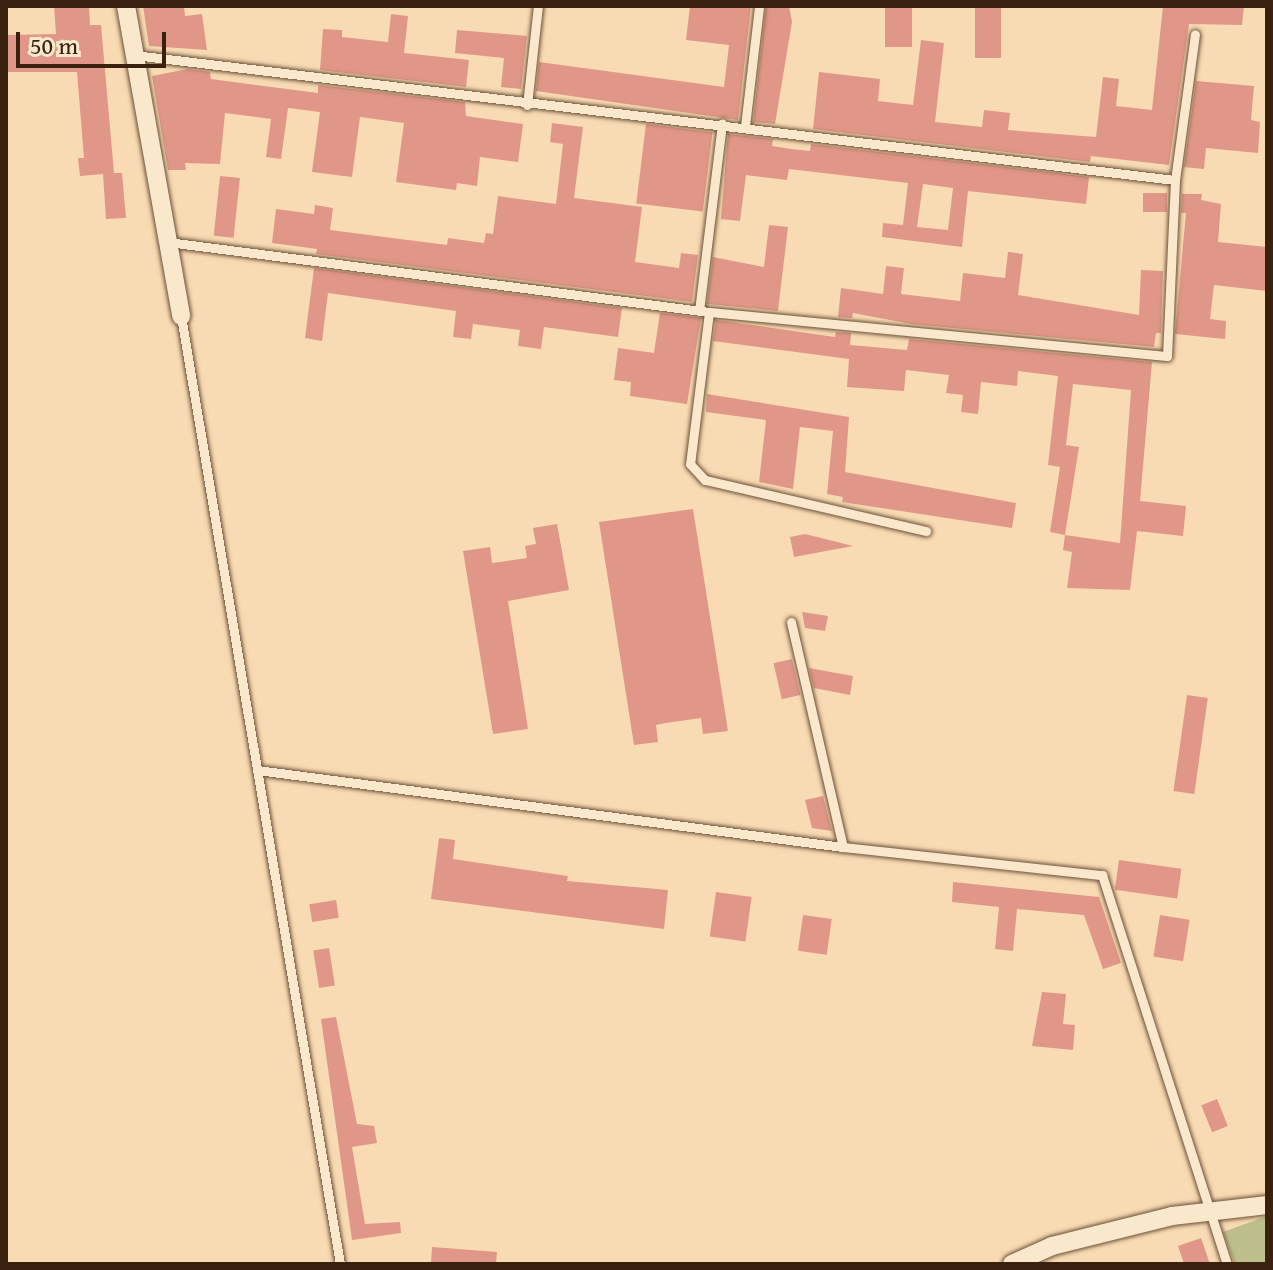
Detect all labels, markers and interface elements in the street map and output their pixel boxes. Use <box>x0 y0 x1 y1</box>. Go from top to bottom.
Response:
scale bar <box>20 16 170 66</box>
text: 50 m <box>30 28 78 63</box>

